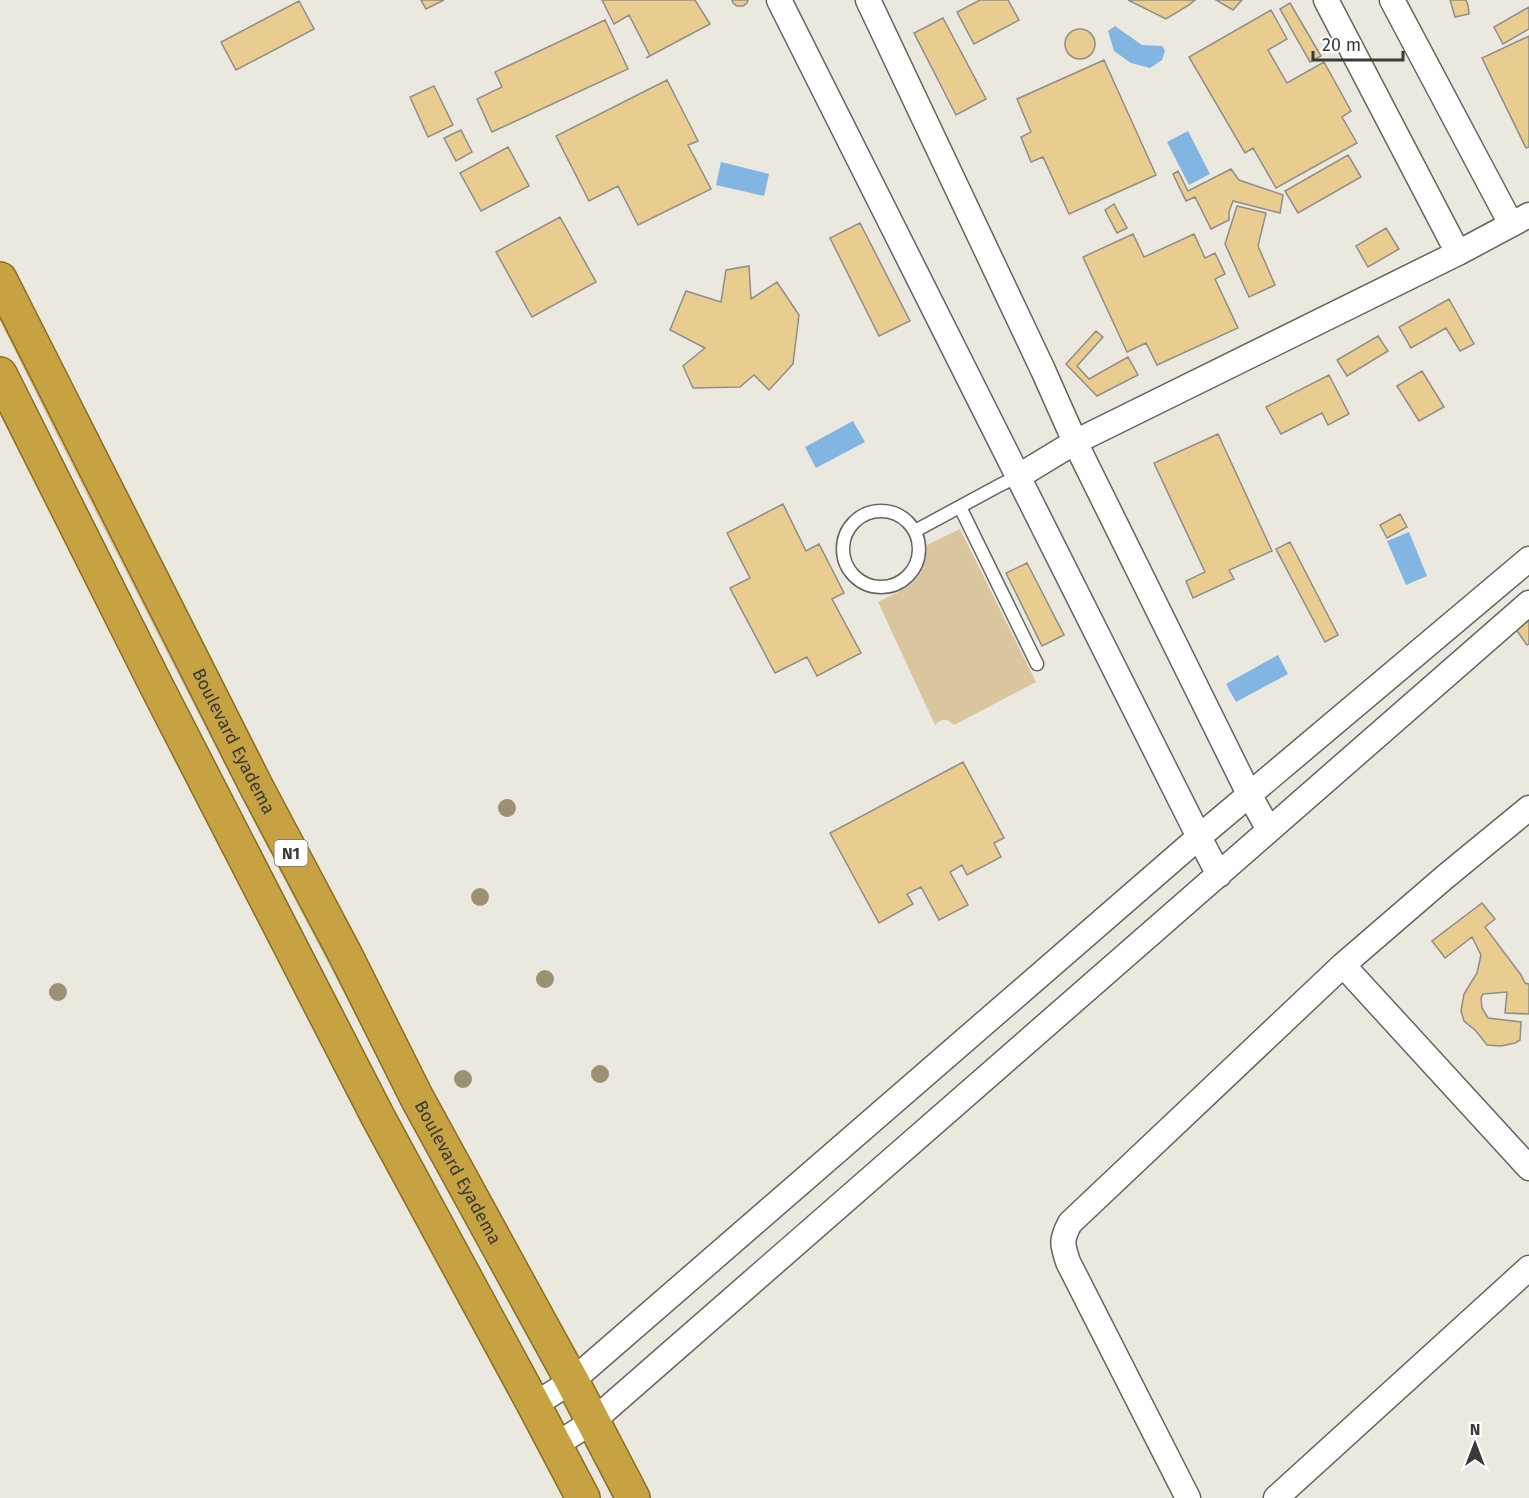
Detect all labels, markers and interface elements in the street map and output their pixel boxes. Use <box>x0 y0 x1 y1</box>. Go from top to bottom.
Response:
scale bar <box>1313 24 1403 62</box>
text: 20 m <box>1322 34 1361 56</box>
street label: Boulevard Eyadema <box>187 665 280 818</box>
road number: N1 <box>274 840 308 866</box>
street label: Boulevard Eyadema <box>410 1097 506 1248</box>
north arrow <box>1445 1414 1505 1474</box>
text: N <box>1470 1420 1480 1439</box>

